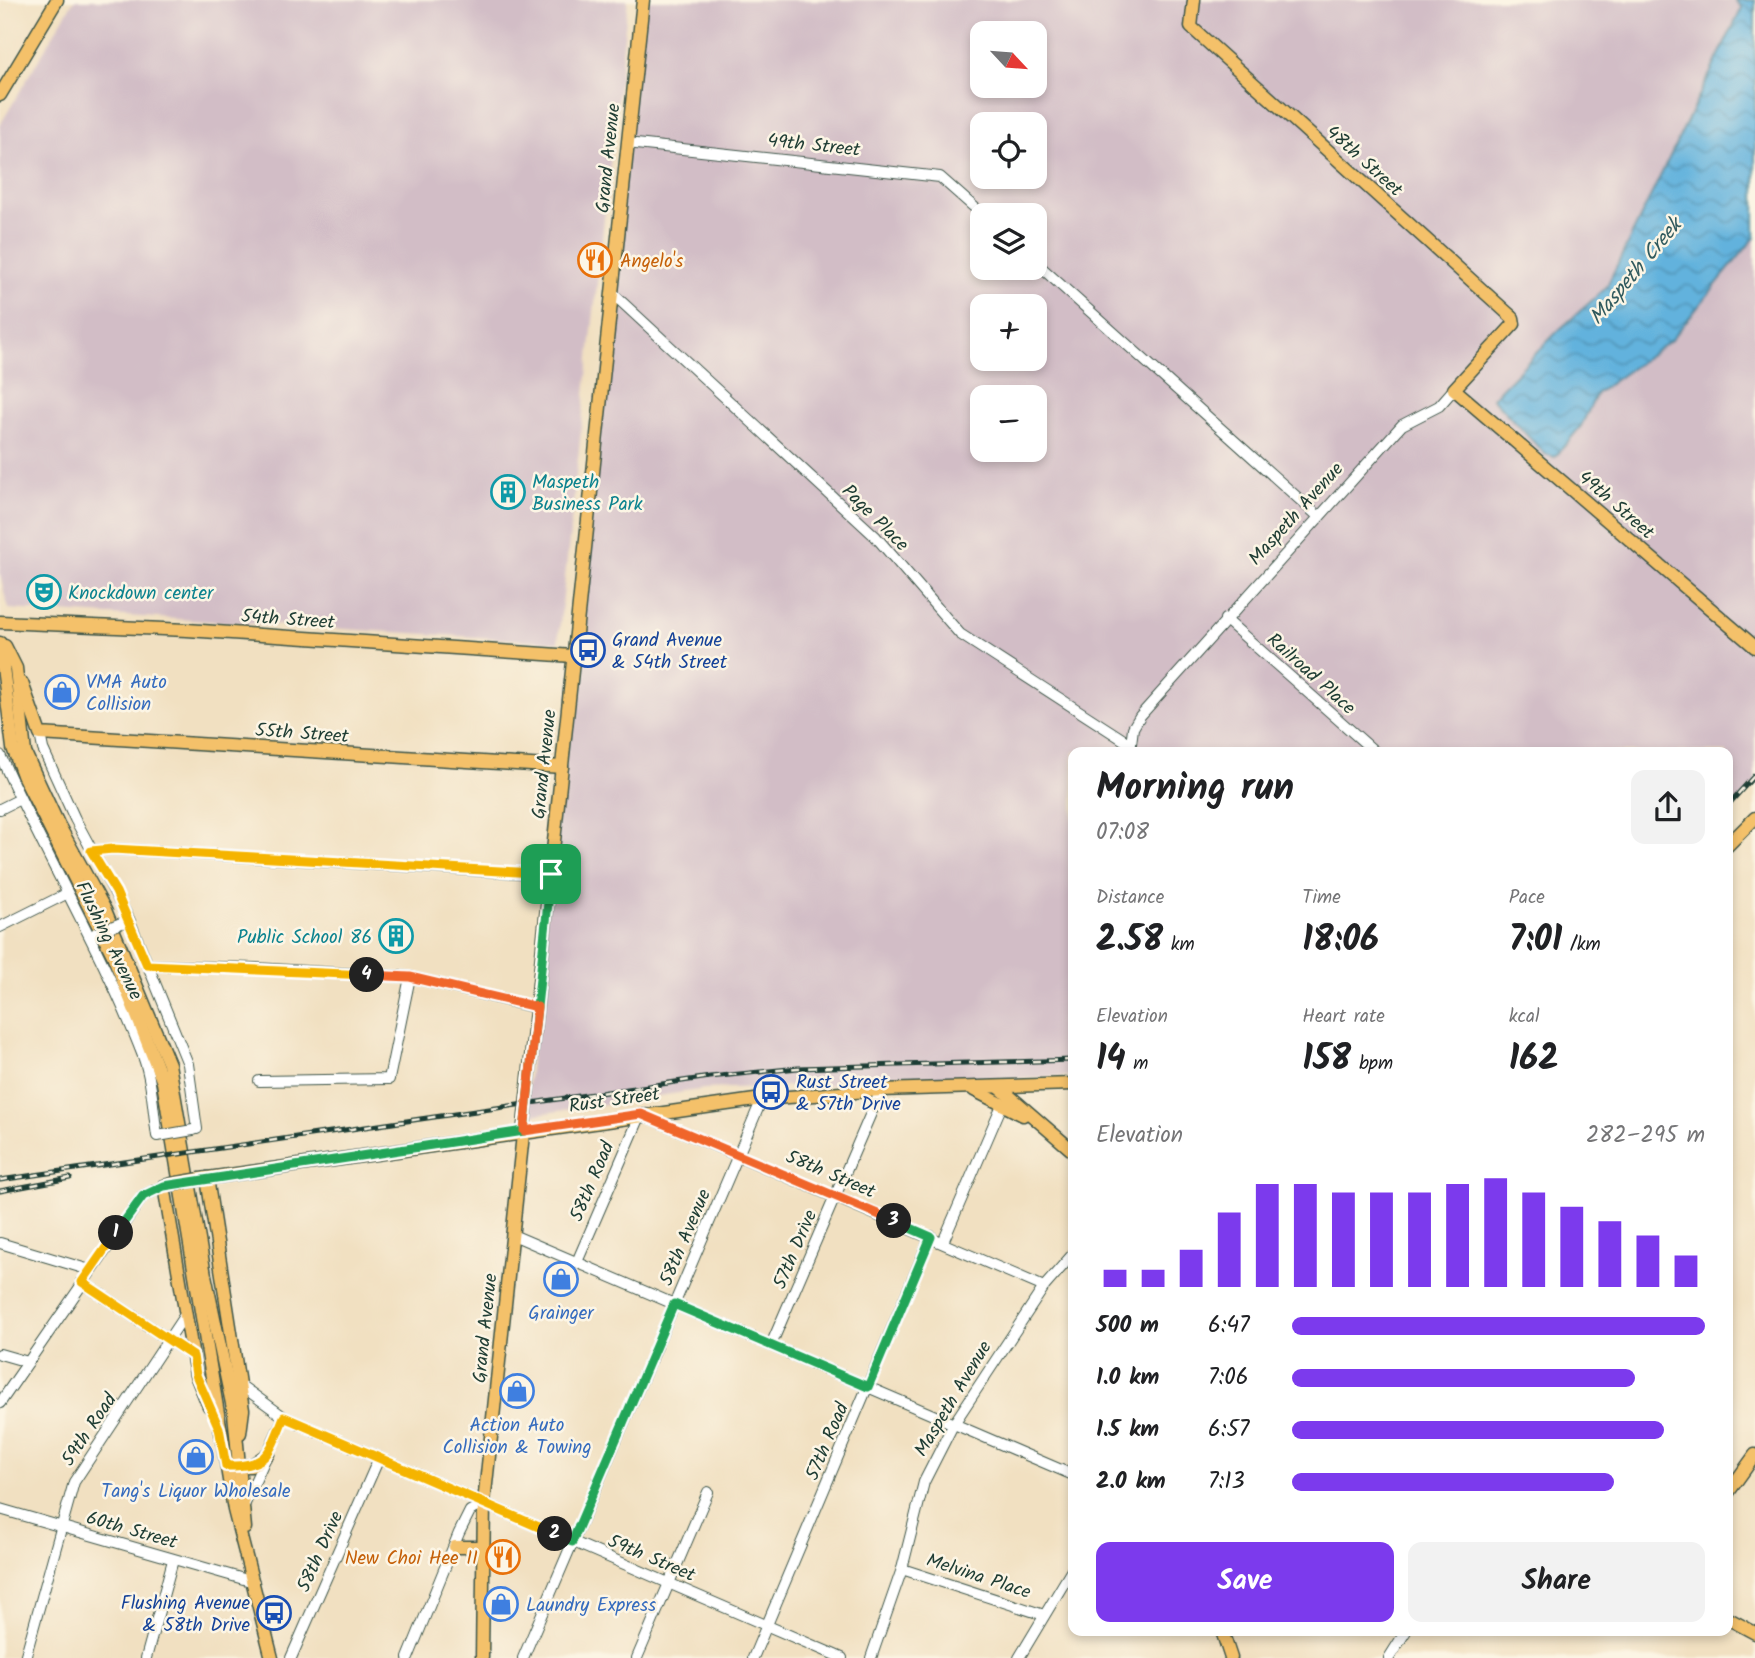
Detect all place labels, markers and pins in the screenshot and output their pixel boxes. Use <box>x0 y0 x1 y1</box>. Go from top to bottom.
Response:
restaurant icon: Angelo's <box>576 241 614 279</box>
place label: Angelo's <box>620 247 683 277</box>
place label: Maspeth Business Park <box>532 468 643 520</box>
building icon: Maspeth Business Park <box>489 473 527 511</box>
theatre icon: Knockdown center <box>25 573 63 611</box>
place label: Knockdown center <box>68 579 215 609</box>
place label: Grand Avenue & 54th Street <box>612 626 728 678</box>
bus stop icon: Grand Avenue & 54th Street <box>569 631 607 669</box>
place label: VMA Auto Collision <box>86 668 167 720</box>
shop icon: VMA Auto Collision <box>43 673 81 711</box>
pin <box>521 844 581 904</box>
building icon: Public School 86 <box>377 917 415 955</box>
place label: Public School 86 <box>237 923 372 953</box>
pin: 4 <box>350 958 384 992</box>
place label: Rust Street & 57th Drive <box>796 1068 901 1120</box>
bus stop icon: Rust Street & 57th Drive <box>752 1073 790 1111</box>
pin: 3 <box>876 1204 912 1238</box>
pin: 1 <box>99 1216 134 1250</box>
shop icon: Grainger <box>542 1260 580 1298</box>
place label: Grainger <box>528 1299 595 1329</box>
shop icon: Action Auto Collision & Towing <box>498 1372 536 1410</box>
place label: Action Auto Collision & Towing <box>442 1411 592 1463</box>
shop icon: Tang's Liquor Wholesale <box>177 1438 215 1476</box>
place label: Tang's Liquor Wholesale <box>101 1477 291 1507</box>
pin: 2 <box>538 1516 572 1552</box>
restaurant icon: New Choi Hee II <box>484 1538 522 1576</box>
place label: New Choi Hee II <box>345 1544 478 1574</box>
shop icon: Laundry Express <box>482 1585 520 1623</box>
place label: Flushing Avenue & 58th Drive <box>121 1589 250 1641</box>
place label: Laundry Express <box>526 1591 656 1621</box>
bus stop icon: Flushing Avenue & 58th Drive <box>255 1594 293 1632</box>

